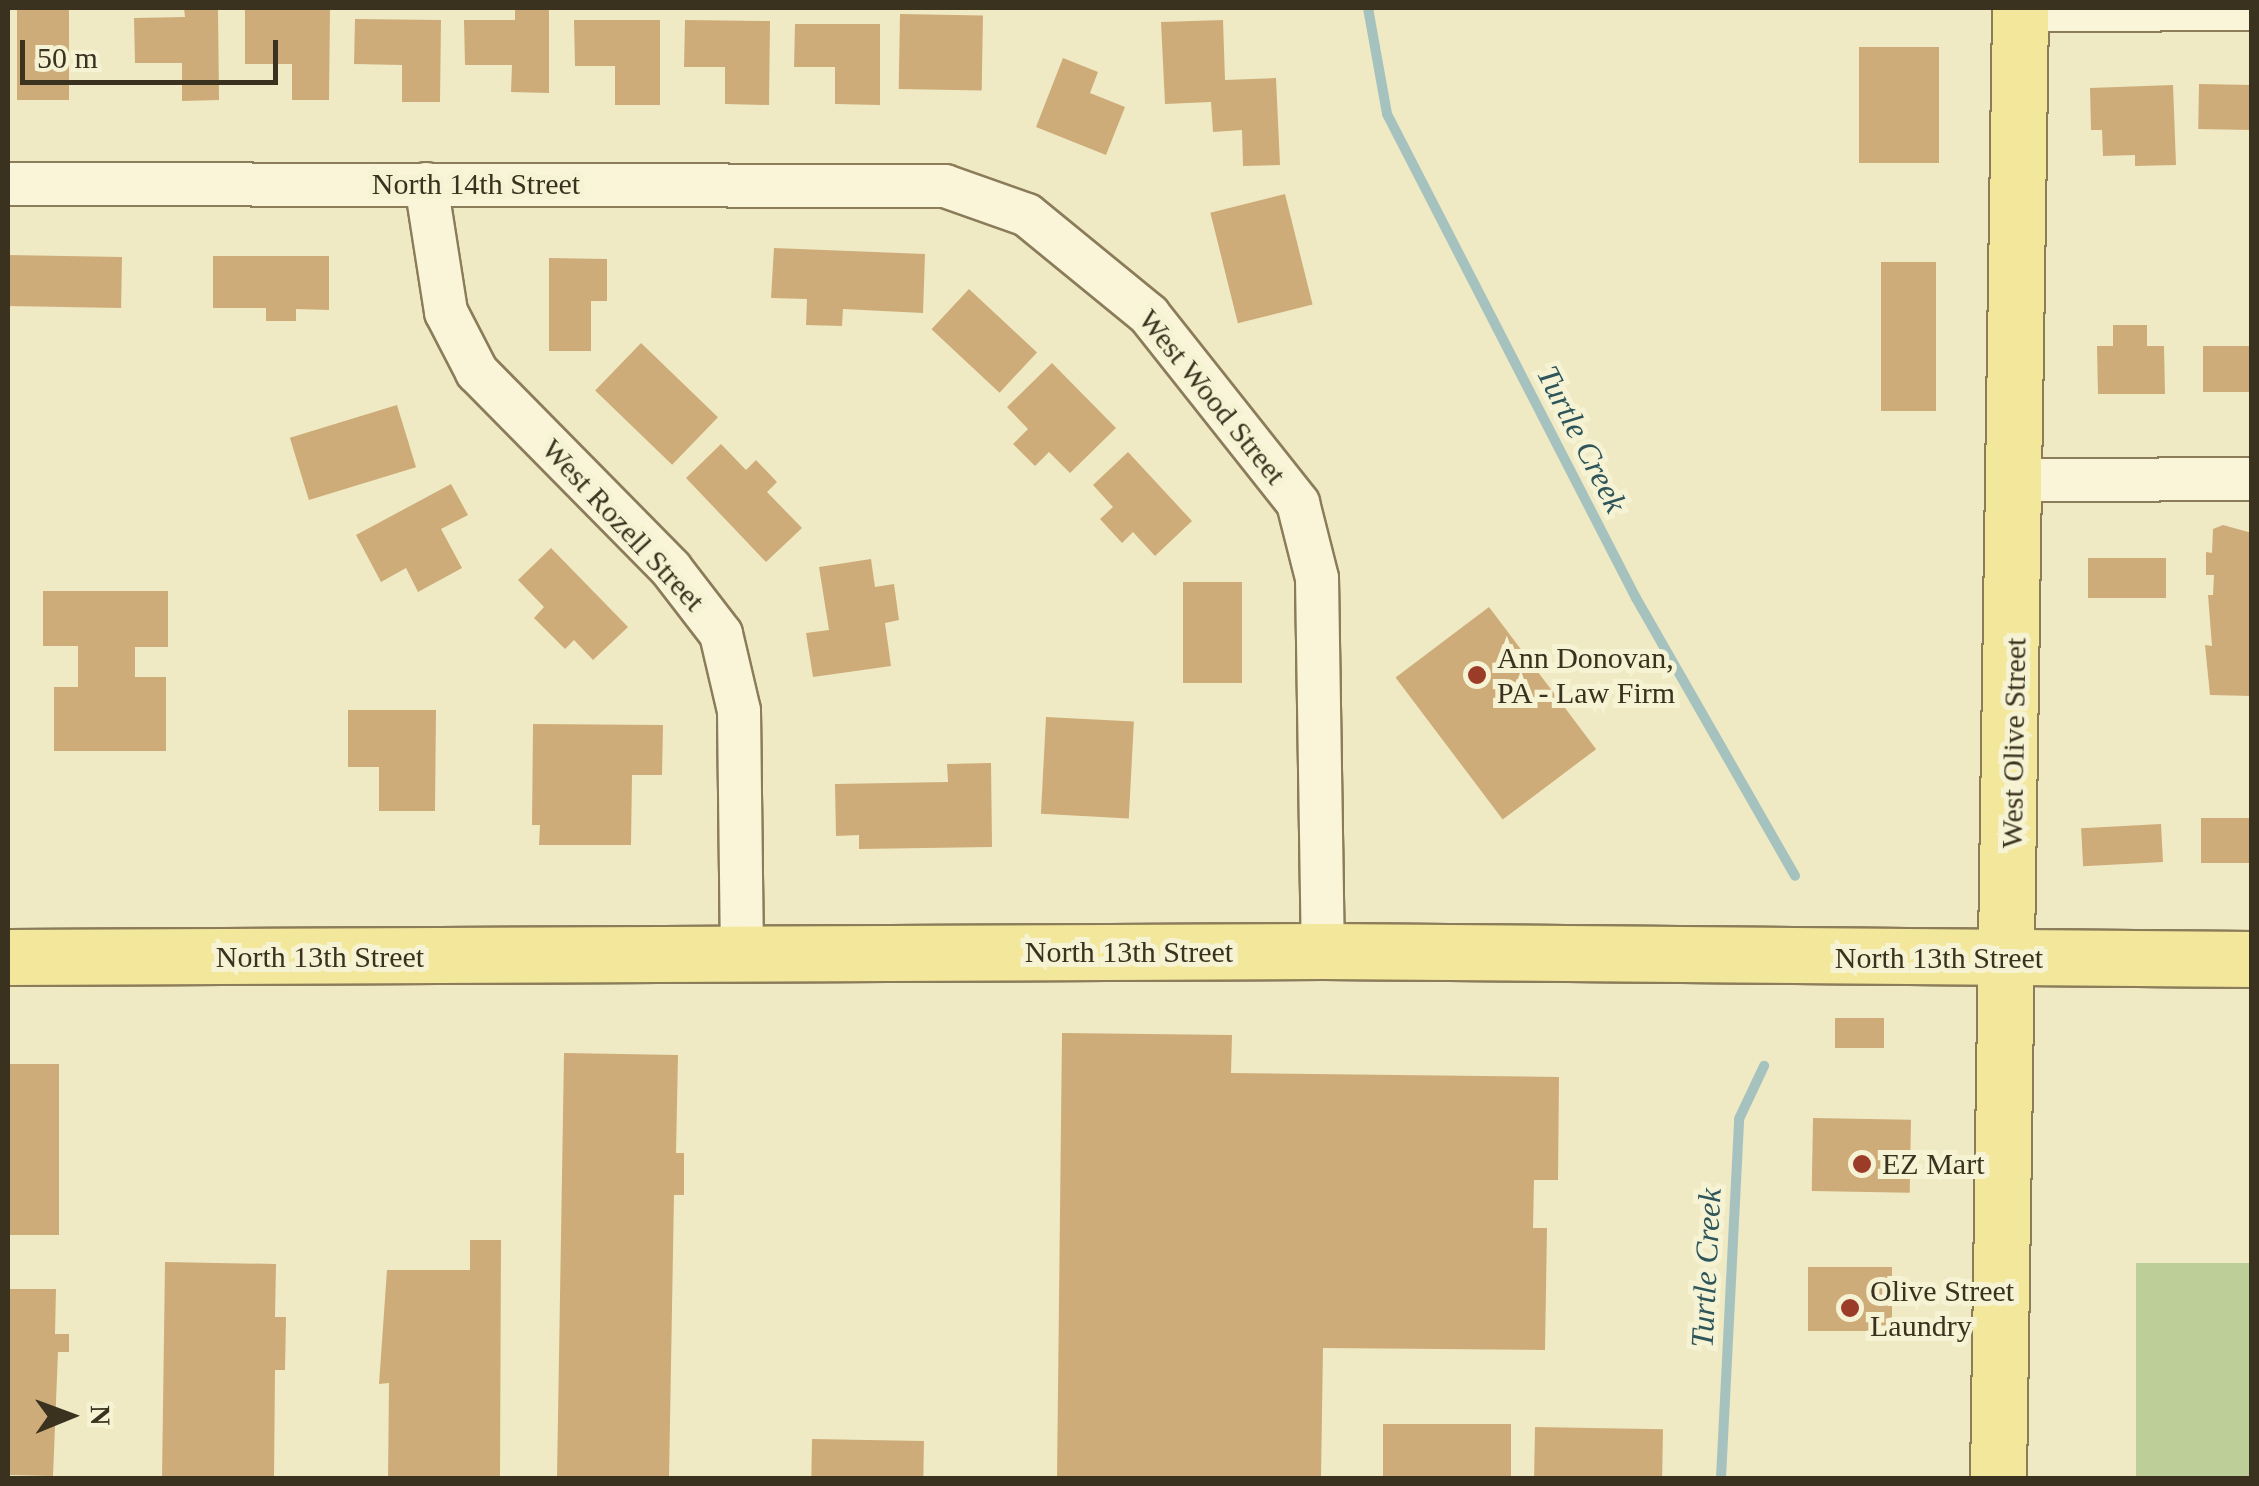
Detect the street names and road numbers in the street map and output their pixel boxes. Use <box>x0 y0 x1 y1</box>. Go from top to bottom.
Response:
street label: North 14th Street <box>372 166 580 202</box>
street label: West Wood Street <box>1130 302 1294 492</box>
street label: West Rozell Street <box>534 431 712 619</box>
street label: West Olive Street <box>1994 637 2034 849</box>
street label: North 13th Street <box>1025 934 1233 970</box>
street label: North 13th Street <box>216 939 424 975</box>
street label: North 13th Street <box>1835 940 2043 976</box>

